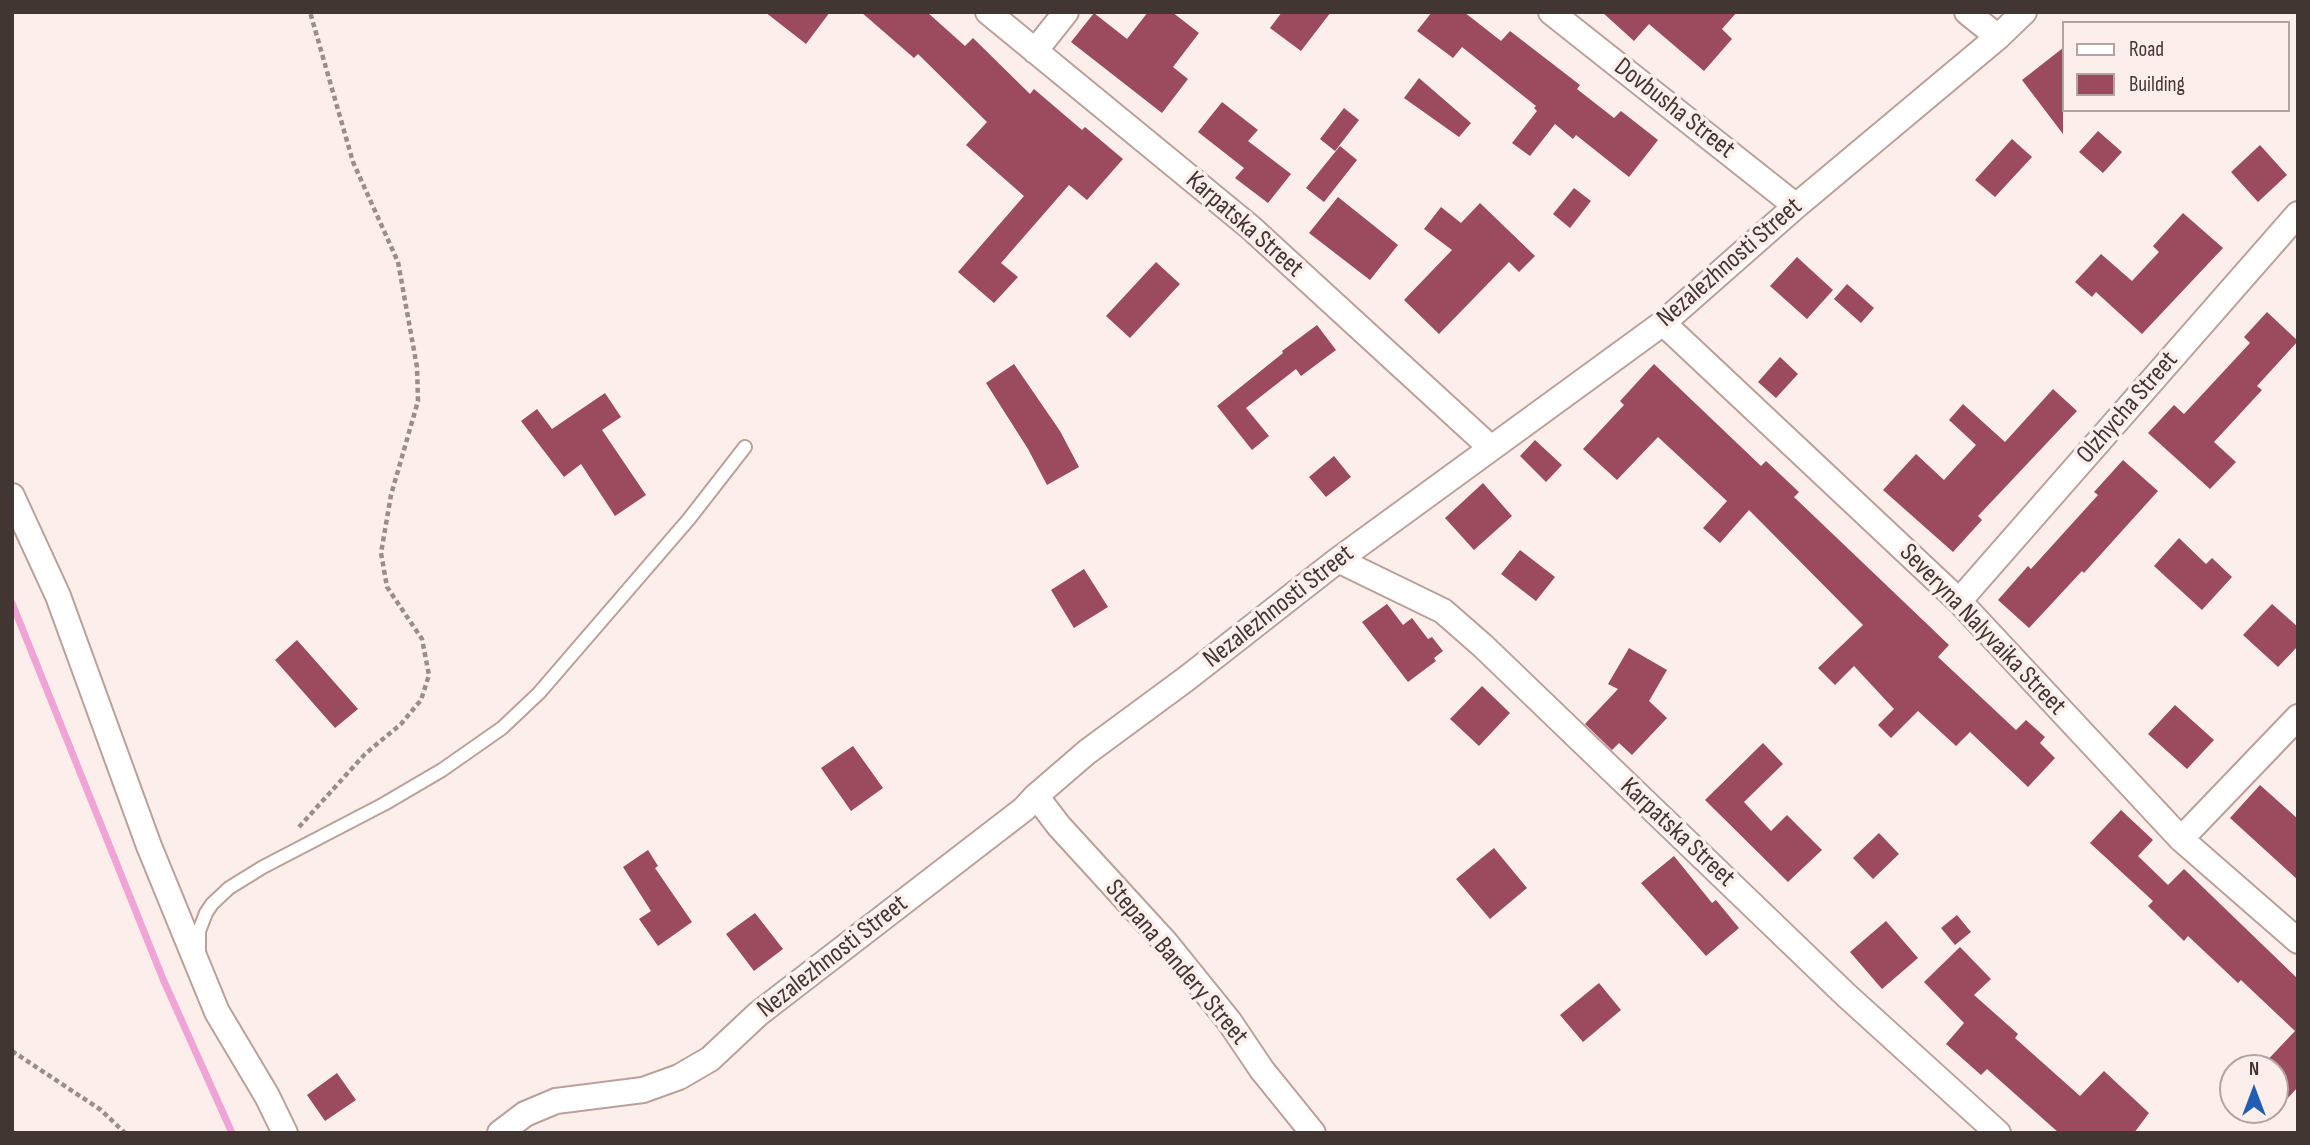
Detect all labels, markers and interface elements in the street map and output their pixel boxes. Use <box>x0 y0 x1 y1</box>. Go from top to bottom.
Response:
legend <box>2062 21 2289 112</box>
text: Road <box>2129 37 2164 62</box>
street label: Dovbusha Street <box>1607 52 1741 166</box>
text: Building <box>2129 72 2185 97</box>
street label: Karpatska Street <box>1179 165 1309 285</box>
street label: Nezalezhnosti Street <box>1651 192 1809 334</box>
street label: Olzhycha Street <box>2071 346 2185 470</box>
street label: Severyna Nalyvaika Street <box>1892 538 2072 722</box>
street label: Nezalezhnosti Street <box>1198 539 1360 675</box>
street label: Karpatska Street <box>1613 772 1741 894</box>
street label: Stepana Bandery Street <box>1098 874 1254 1052</box>
street label: Nezalezhnosti Street <box>752 889 914 1025</box>
north arrow <box>2219 1054 2289 1124</box>
text: N <box>2249 1058 2259 1081</box>

